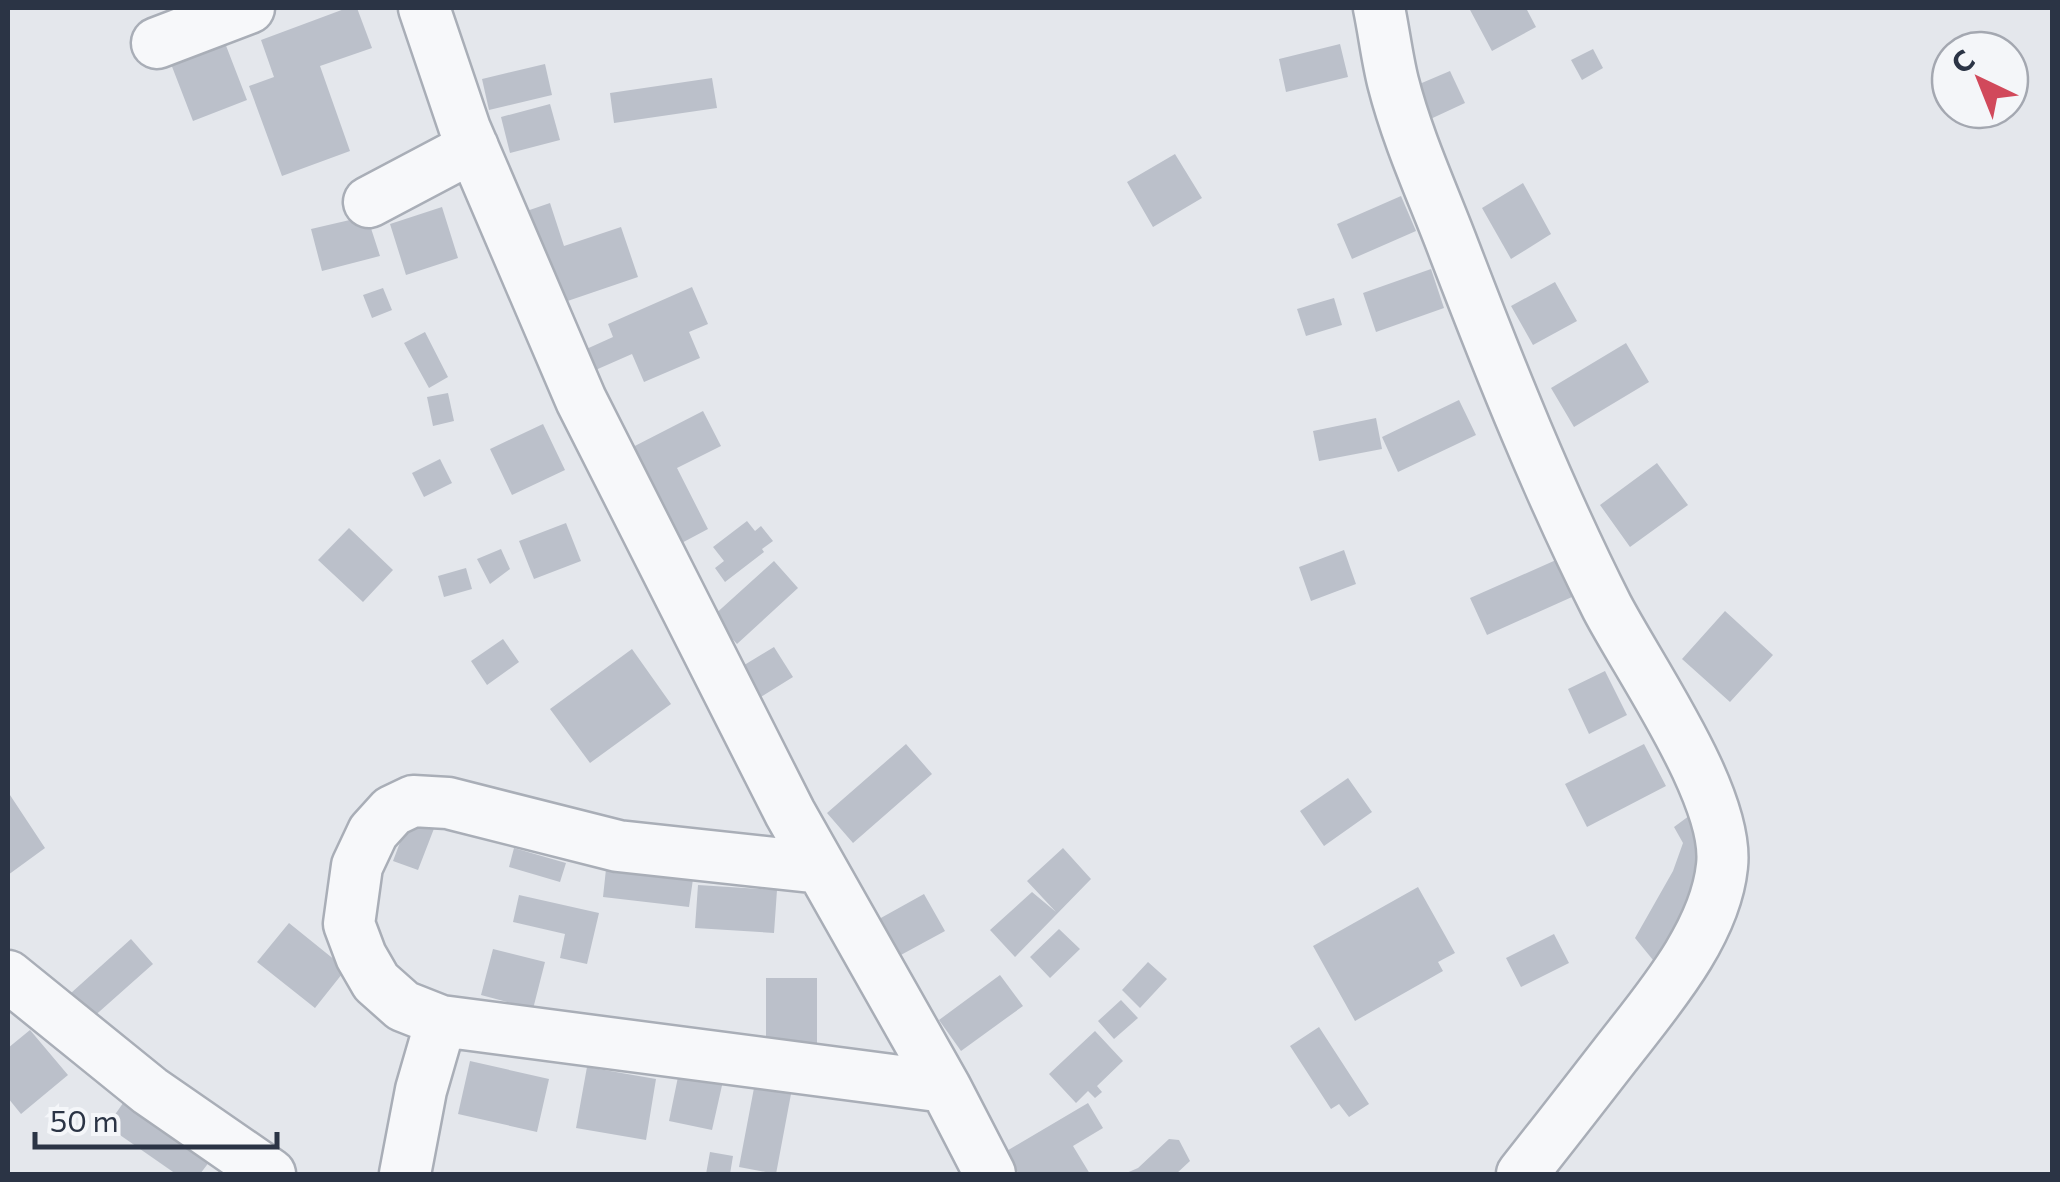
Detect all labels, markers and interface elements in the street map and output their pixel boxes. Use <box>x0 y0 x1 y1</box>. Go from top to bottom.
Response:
north arrow <box>1930 30 2030 130</box>
text: С <box>1944 42 1981 80</box>
scale bar <box>35 1087 278 1149</box>
text: 50 m <box>50 1101 119 1138</box>

